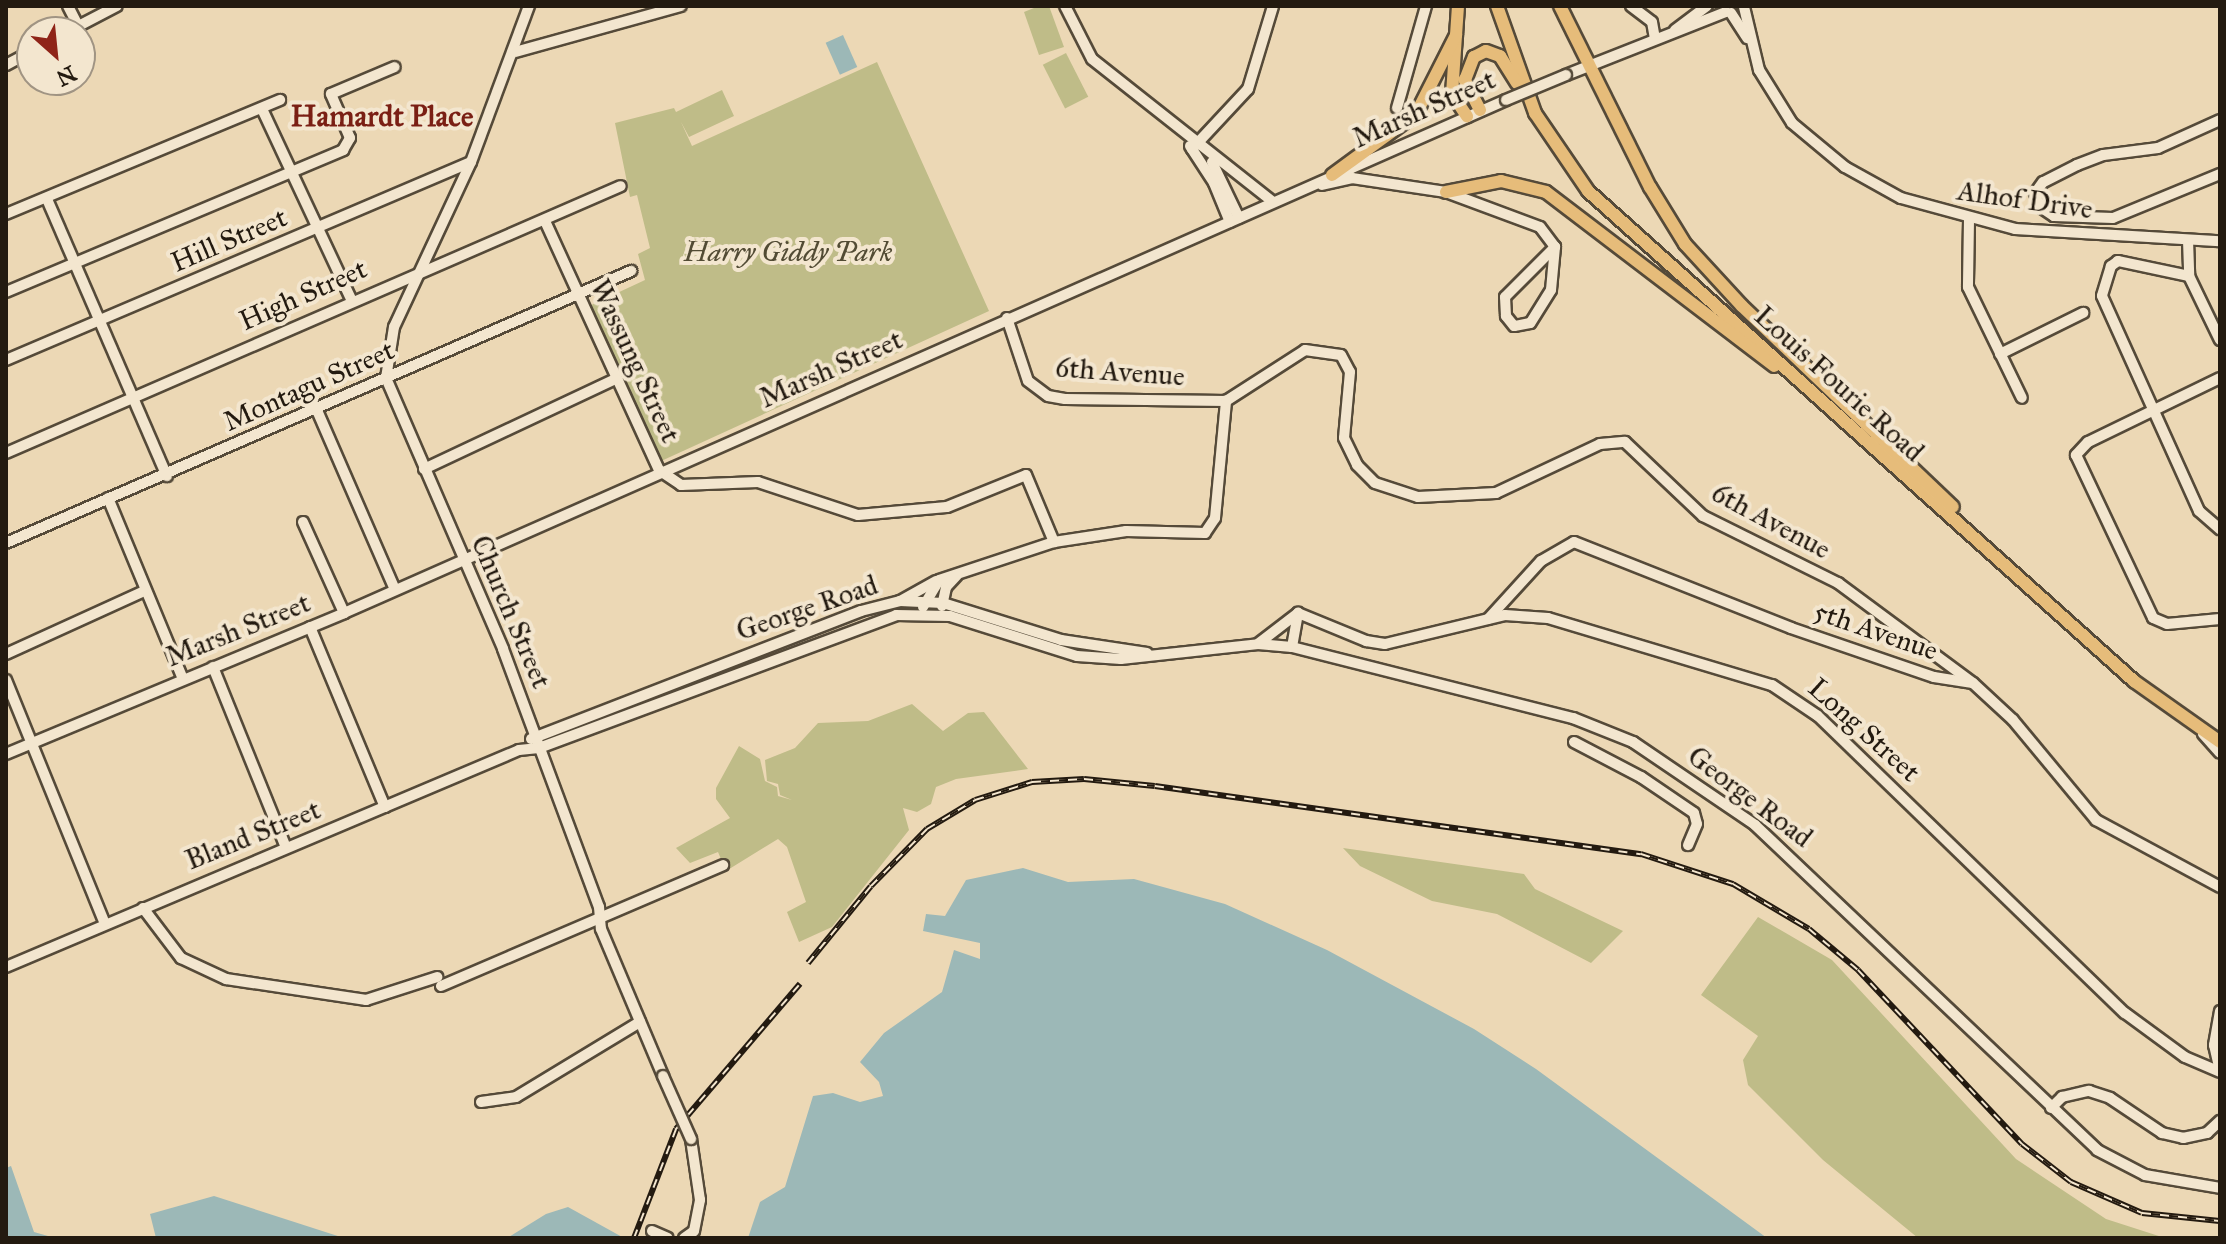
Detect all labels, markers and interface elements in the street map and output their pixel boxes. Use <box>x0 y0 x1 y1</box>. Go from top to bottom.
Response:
north arrow <box>16 16 96 96</box>
text: N <box>52 60 81 92</box>
street label: Marsh Street <box>1347 63 1501 155</box>
district label: Hamardt Place <box>291 98 473 134</box>
street label: Alhof Drive <box>1955 174 2095 226</box>
street label: Hill Street <box>166 201 292 279</box>
park label: Harry Giddy Park <box>684 235 892 269</box>
street label: High Street <box>234 252 372 338</box>
street label: Wassung Street <box>583 274 687 448</box>
street label: Louis Fourie Road <box>1747 299 1931 469</box>
street label: Marsh Street <box>754 323 908 415</box>
street label: Montagu Street <box>218 333 400 439</box>
street label: 6th Avenue <box>1054 351 1186 393</box>
street label: 6th Avenue <box>1706 476 1836 566</box>
street label: Church Street <box>464 531 558 693</box>
street label: George Road <box>732 568 882 648</box>
street label: Marsh Street <box>161 586 315 674</box>
street label: 5th Avenue <box>1810 594 1942 668</box>
street label: Long Street <box>1801 671 1927 789</box>
street label: George Road <box>1681 739 1819 855</box>
street label: Bland Street <box>181 793 325 877</box>

